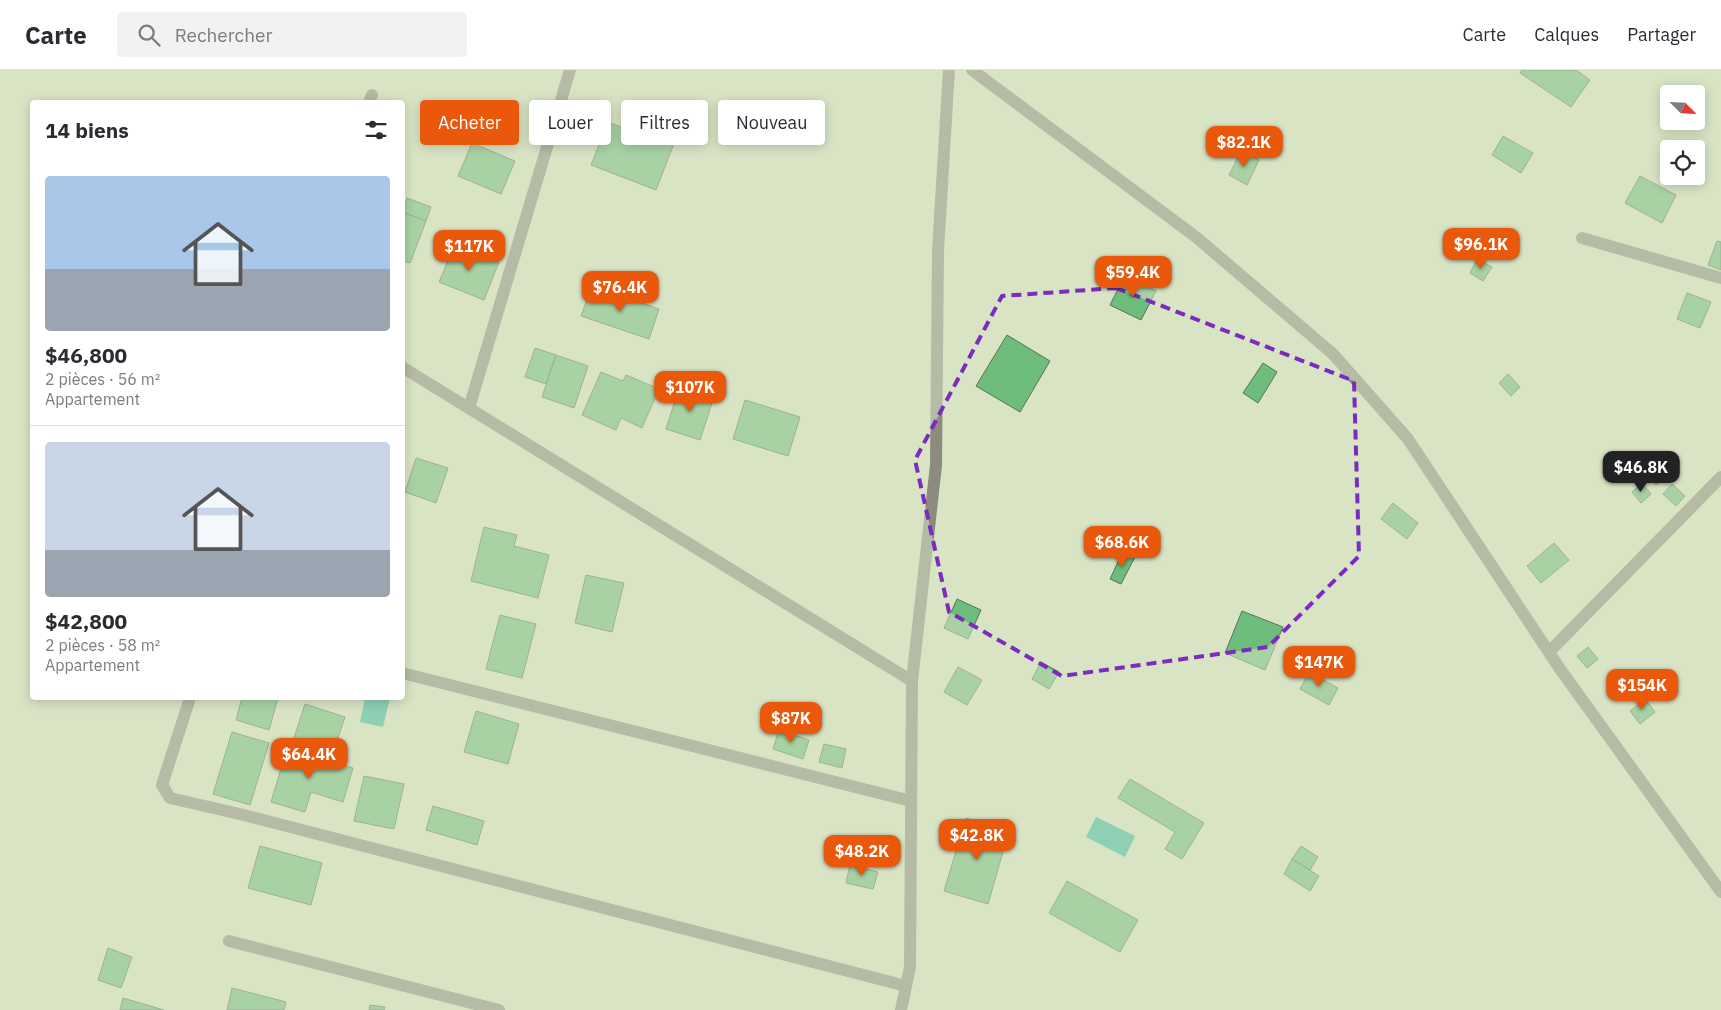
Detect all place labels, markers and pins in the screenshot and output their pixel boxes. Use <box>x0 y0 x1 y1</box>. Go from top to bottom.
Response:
pin: $82.1K <box>1203 126 1285 168</box>
pin: $96.1K <box>1440 228 1522 270</box>
pin: $117K <box>434 230 504 272</box>
pin: $59.4K <box>1092 256 1174 298</box>
pin: $76.4K <box>579 270 661 313</box>
pin: $107K <box>655 370 725 413</box>
pin: $46.8K <box>1600 450 1682 493</box>
pin: $68.6K <box>1081 526 1163 568</box>
pin: $147K <box>1284 646 1354 688</box>
pin: $154K <box>1607 668 1677 711</box>
pin: $87K <box>761 702 821 744</box>
pin: $64.4K <box>268 738 350 780</box>
pin: $42.8K <box>936 818 1018 861</box>
pin: $48.2K <box>821 834 903 877</box>

